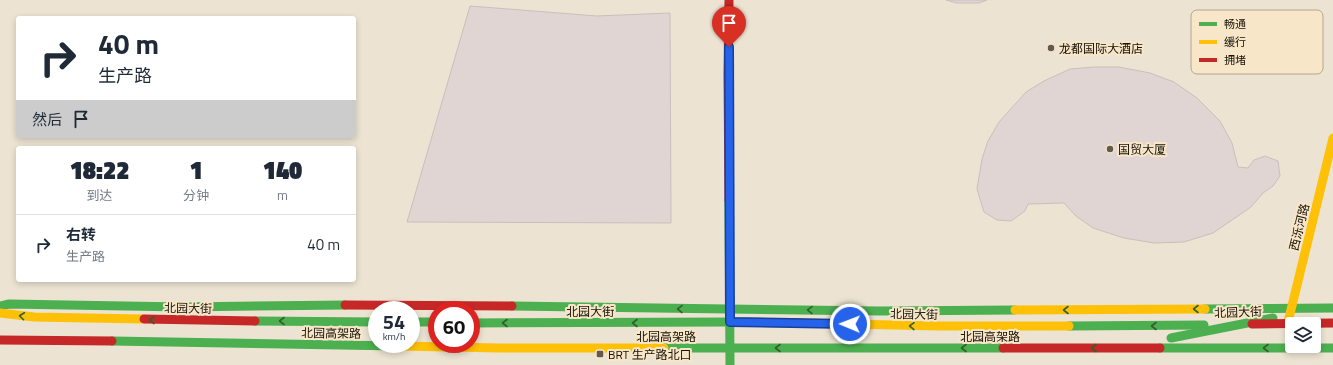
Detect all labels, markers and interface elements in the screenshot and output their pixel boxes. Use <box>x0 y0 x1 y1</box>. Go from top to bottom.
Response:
pin <box>712 6 746 47</box>
legend <box>1191 10 1323 74</box>
icon: arrive <box>718 12 740 34</box>
text: 畅通 <box>1224 16 1246 32</box>
text: 40 m <box>98 22 159 65</box>
icon: right <box>32 32 84 84</box>
text: 缓行 <box>1224 34 1246 50</box>
place label: 龙都国际大酒店 <box>1059 39 1143 58</box>
marker: 龙都国际大酒店 <box>1046 43 1056 53</box>
text: 拥堵 <box>1224 52 1246 68</box>
text: 生产路 <box>98 62 152 89</box>
text: 然后 <box>32 108 62 131</box>
icon: arrive <box>70 108 92 130</box>
place label: 国贸大厦 <box>1118 140 1166 159</box>
marker: 国贸大厦 <box>1105 144 1115 154</box>
text: 18:22 <box>70 152 129 188</box>
text: 1 <box>189 152 203 188</box>
text: 140 <box>263 152 302 188</box>
text: 到达 <box>87 185 113 205</box>
text: 分钟 <box>183 185 209 205</box>
text: m <box>277 185 288 205</box>
street label: 西泺河路 <box>1284 201 1314 253</box>
text: 右转 <box>66 223 96 246</box>
text: 40 m <box>307 233 340 256</box>
icon: right <box>32 234 54 256</box>
text: 生产路 <box>66 246 105 266</box>
street label: 北园大街 <box>164 298 212 318</box>
speed limit sign: 60 <box>428 301 480 353</box>
street label: 北园大街 <box>566 302 614 321</box>
street label: 北园大街 <box>1214 302 1262 322</box>
position arrow <box>829 303 871 345</box>
street label: 北园大街 <box>890 304 938 324</box>
one-way arrow <box>677 305 683 313</box>
one-way arrow <box>1193 305 1199 313</box>
text: 54 <box>383 306 405 337</box>
one-way arrow <box>807 306 813 314</box>
one-way arrow <box>1063 306 1069 314</box>
one-way arrow <box>19 312 25 321</box>
one-way arrow <box>149 316 155 324</box>
one-way arrow <box>279 317 285 325</box>
map controls <box>1285 317 1321 353</box>
button: layers <box>1285 317 1321 353</box>
one-way arrow <box>502 319 508 327</box>
one-way arrow <box>632 319 638 327</box>
one-way arrow <box>909 322 915 330</box>
one-way arrow <box>1151 322 1157 330</box>
street label: 北园高架路 <box>301 323 361 343</box>
street label: 北园高架路 <box>636 327 696 346</box>
street label: 北园高架路 <box>960 327 1020 346</box>
text: km/h <box>383 329 405 344</box>
one-way arrow <box>775 344 781 352</box>
one-way arrow <box>961 344 967 352</box>
one-way arrow <box>1091 344 1097 352</box>
one-way arrow <box>1263 344 1269 352</box>
place label: BRT 生产路北口 <box>608 345 692 364</box>
marker: BRT 生产路北口 <box>595 349 605 359</box>

